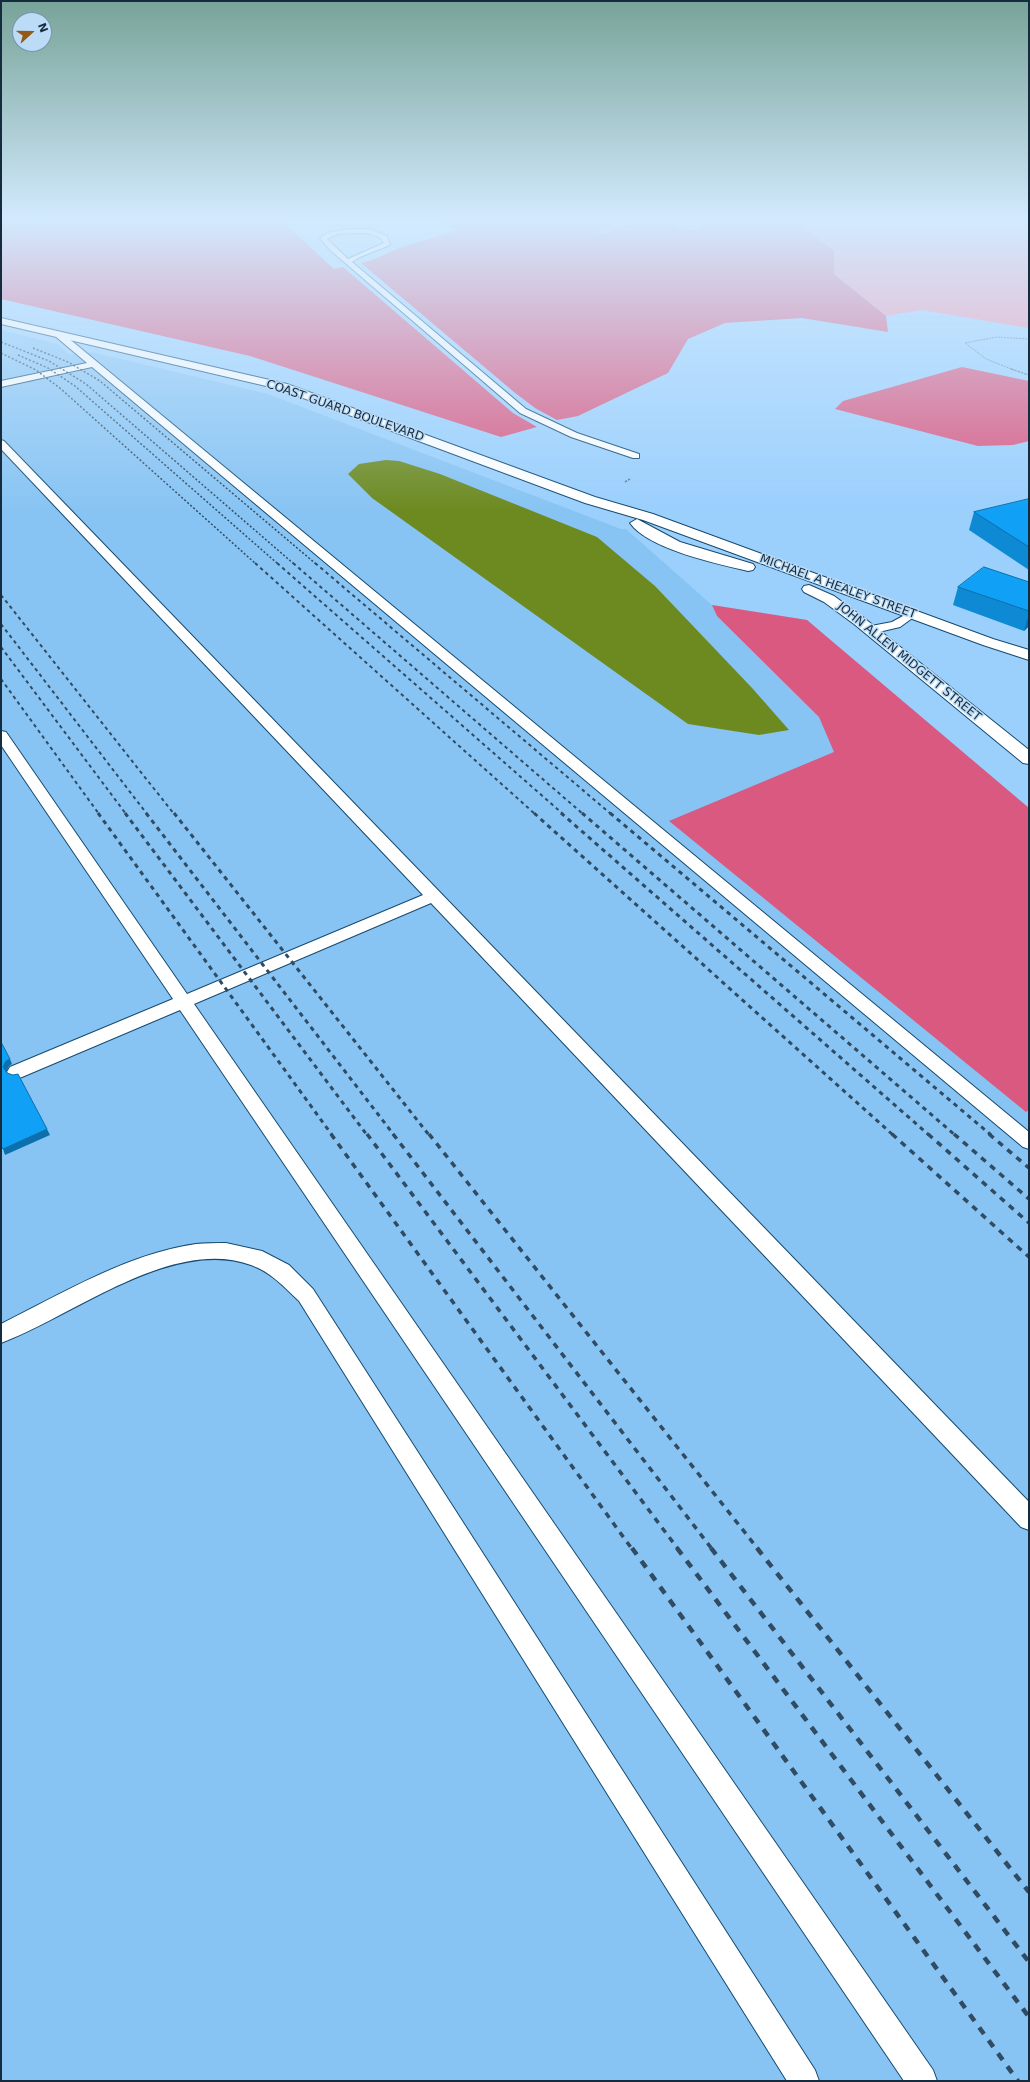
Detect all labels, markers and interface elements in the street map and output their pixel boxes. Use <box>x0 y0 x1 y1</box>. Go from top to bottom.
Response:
north arrow <box>12 12 52 52</box>
text: N <box>35 21 50 35</box>
street label: COAST GUARD BOULEVARD <box>264 377 426 445</box>
street label: MICHAEL A HEALEY STREET <box>758 552 918 622</box>
street label: JOHN ALLEN MIDGETT STREET <box>834 600 984 724</box>

